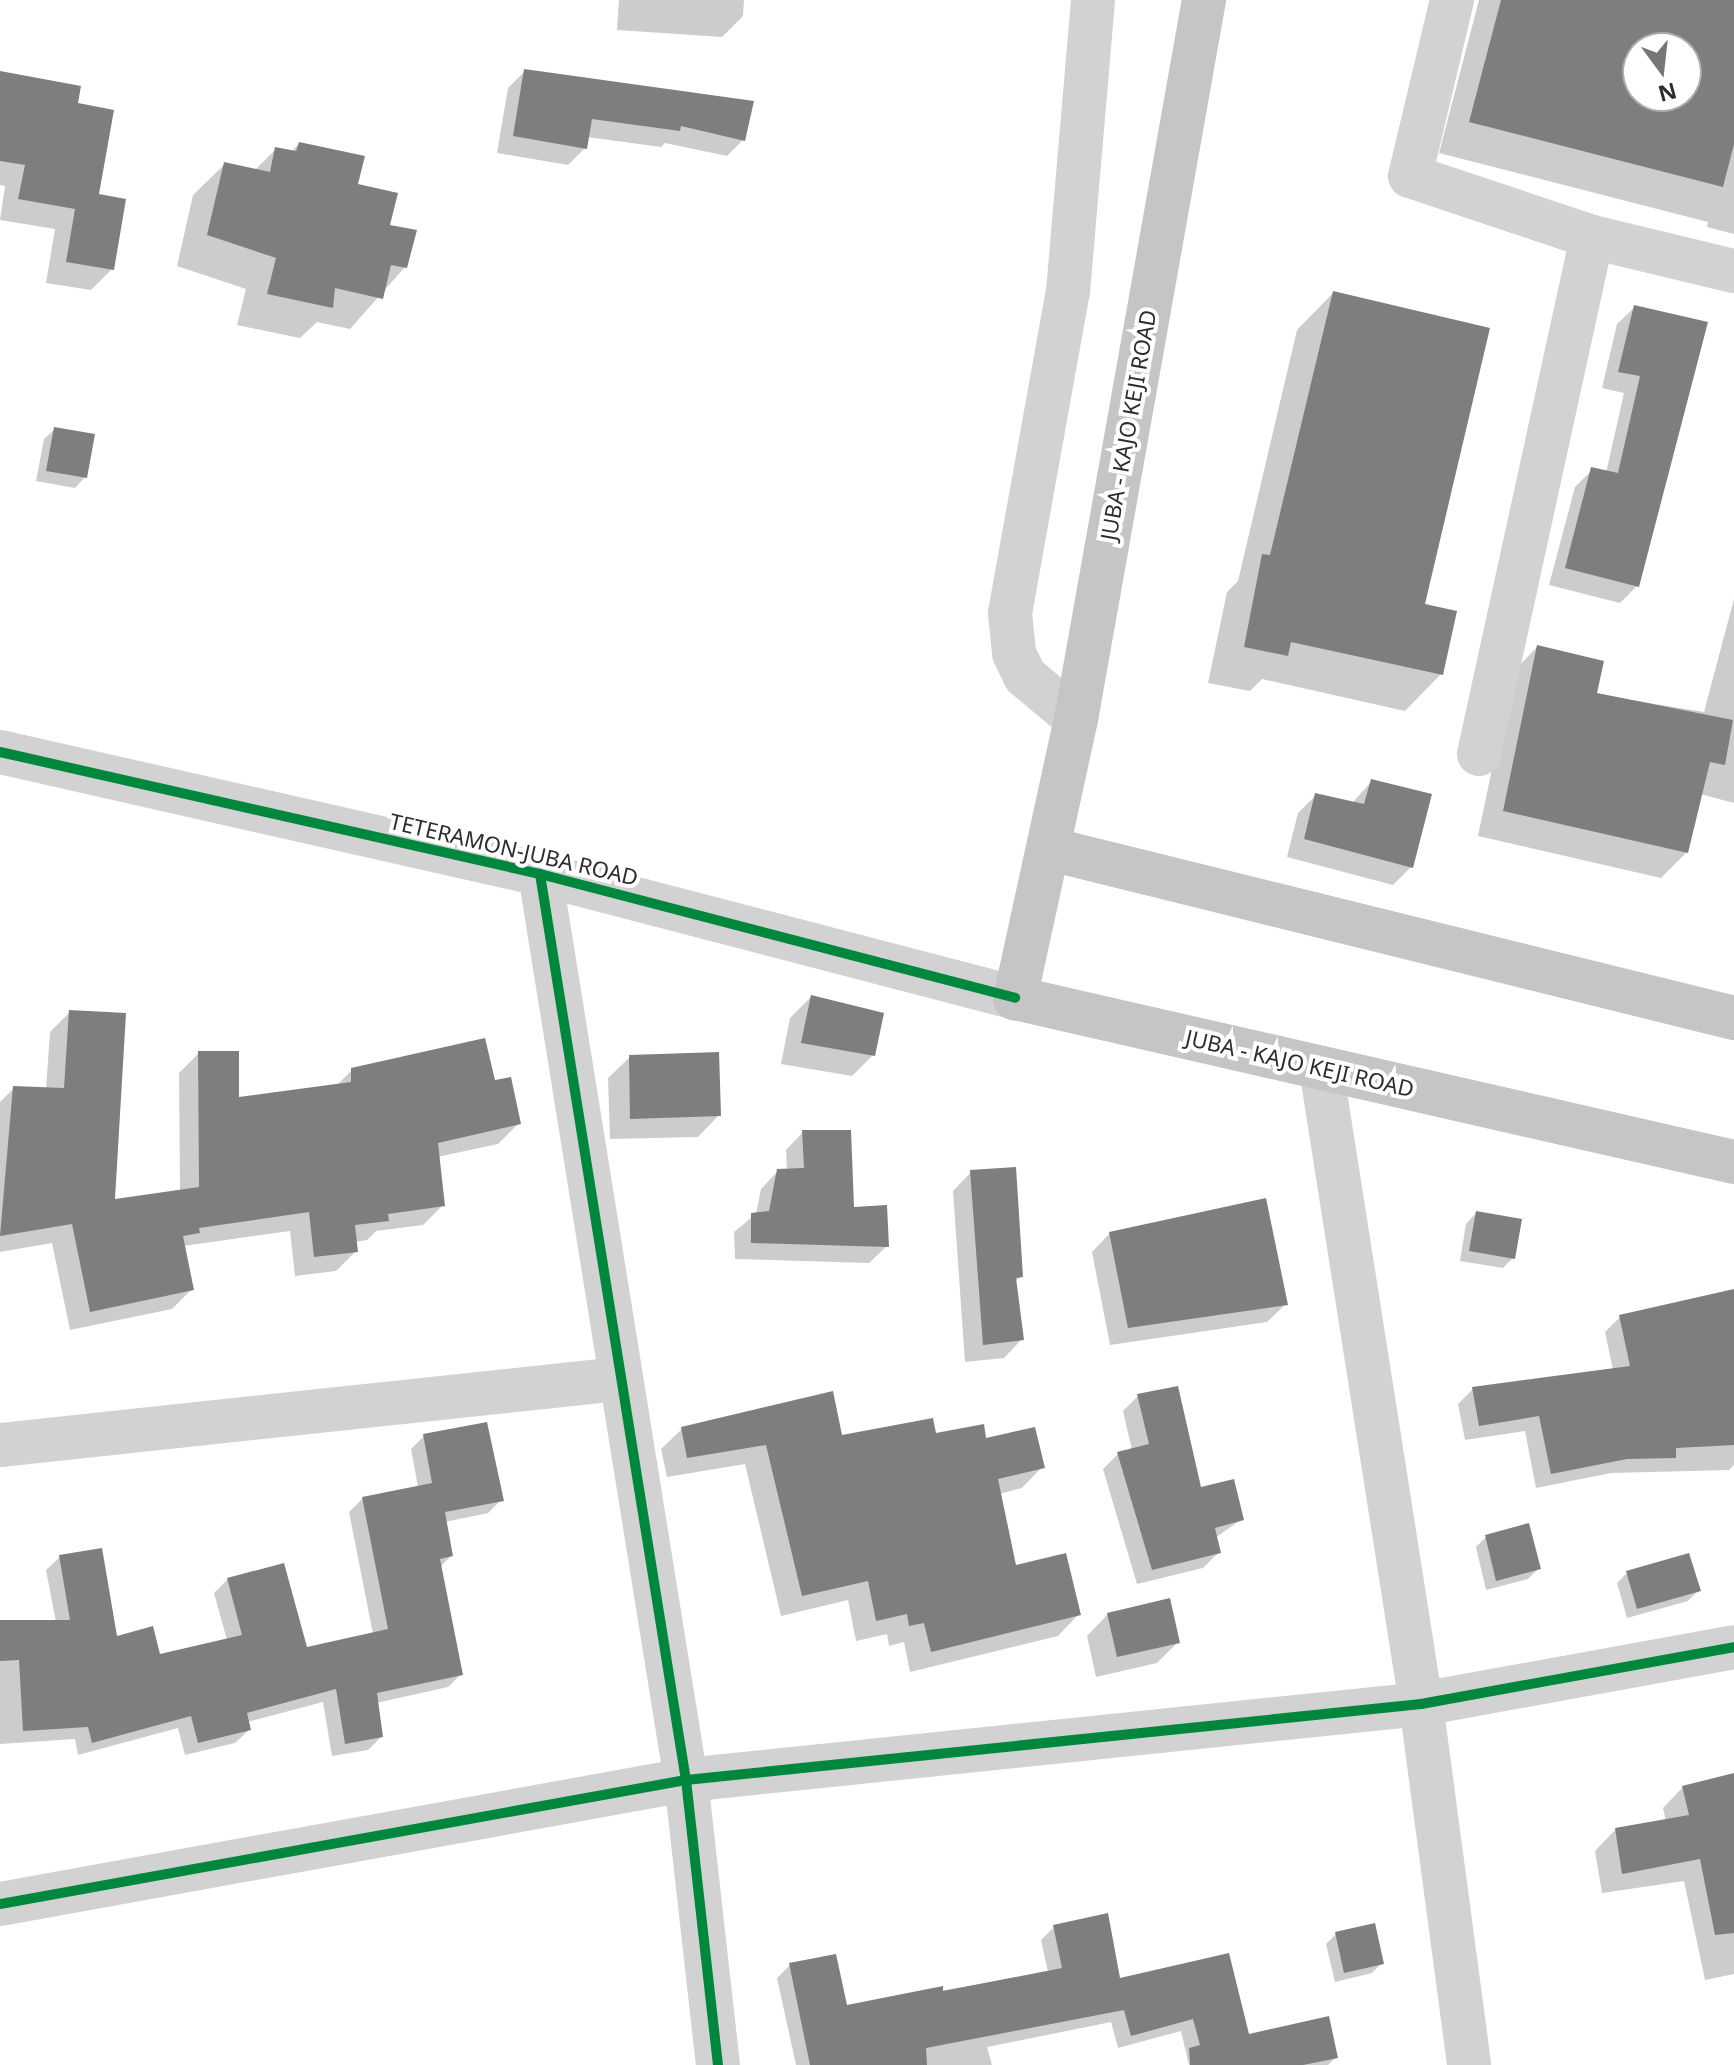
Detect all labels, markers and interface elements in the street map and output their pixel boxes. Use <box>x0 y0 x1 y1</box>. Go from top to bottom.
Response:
north arrow <box>1622 32 1702 112</box>
text: N <box>1655 76 1680 110</box>
street label: JUBA - KAJO KEJI ROAD <box>1095 308 1161 542</box>
street label: TETERAMON-JUBA ROAD <box>387 808 641 890</box>
street label: JUBA - KAJO KEJI ROAD <box>1183 1024 1417 1102</box>

